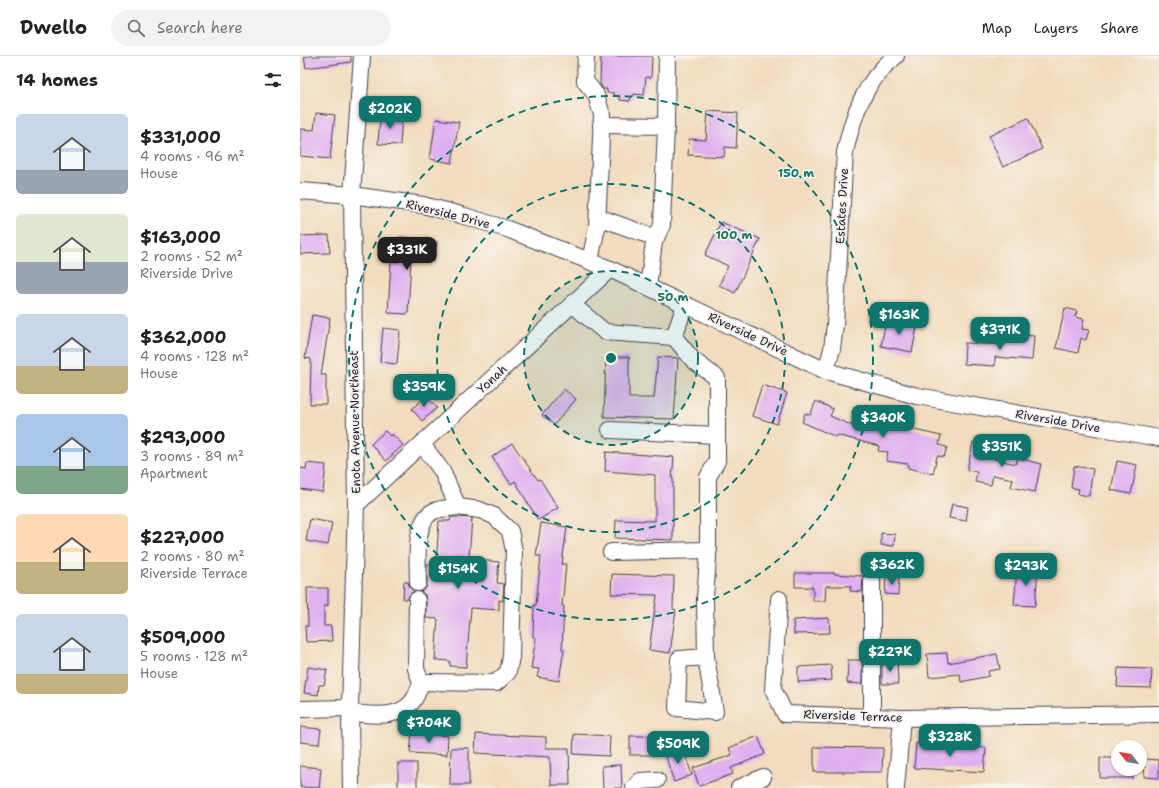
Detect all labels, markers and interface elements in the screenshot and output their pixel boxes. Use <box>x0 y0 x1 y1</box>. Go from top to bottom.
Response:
search box <box>111 10 391 46</box>
text: Dwello <box>20 15 87 40</box>
icon: search <box>125 17 147 39</box>
text: Search here <box>157 18 243 38</box>
text: Map <box>982 19 1012 37</box>
text: Layers <box>1034 19 1078 37</box>
text: Share <box>1100 19 1139 37</box>
text: 14 homes <box>16 69 98 91</box>
icon: filters <box>262 69 284 91</box>
pin: $202K <box>362 96 418 130</box>
text: $202K <box>368 100 412 117</box>
text: $331,000 <box>140 126 221 148</box>
icon: home <box>48 130 96 178</box>
text: 4 rooms · 96 m² <box>140 148 244 165</box>
text: House <box>140 165 178 182</box>
text: 150 m <box>778 165 814 181</box>
street label: Estates Drive <box>832 167 852 244</box>
street label: Riverside Drive <box>404 196 492 232</box>
text: $163,000 <box>140 226 221 248</box>
text: 100 m <box>716 227 753 243</box>
icon: home <box>48 230 96 278</box>
pin: $331K <box>379 237 435 271</box>
text: $331K <box>387 241 427 258</box>
text: 2 rooms · 52 m² <box>140 248 243 265</box>
text: Riverside Drive <box>140 265 233 282</box>
text: 50 m <box>658 289 689 305</box>
pin: $163K <box>871 302 927 336</box>
text: $163K <box>879 306 919 323</box>
street label: Riverside Drive <box>706 309 791 360</box>
pin: $371K <box>972 317 1028 351</box>
text: $371K <box>980 321 1020 338</box>
text: $362,000 <box>140 326 226 348</box>
icon: home <box>48 330 96 378</box>
text: 4 rooms · 128 m² <box>140 348 249 365</box>
street label: Enota Avenue Northeast <box>346 350 364 494</box>
centre of rings <box>604 351 618 365</box>
street label: Yonah <box>474 361 510 397</box>
text: House <box>140 365 178 382</box>
pin: $359K <box>396 374 452 408</box>
text: $359K <box>402 378 446 395</box>
pin: $340K <box>855 405 911 439</box>
street label: Riverside Drive <box>1014 406 1102 436</box>
text: $340K <box>861 409 905 426</box>
text: $293,000 <box>140 426 225 448</box>
icon: home <box>48 430 96 478</box>
pin: $351K <box>974 434 1030 468</box>
text: $351K <box>982 438 1022 455</box>
text: 3 rooms · 89 m² <box>140 448 244 465</box>
text: Apartment <box>140 465 208 482</box>
text: $227,000 <box>140 526 224 548</box>
icon: home <box>48 530 96 578</box>
text: 2 rooms · 80 m² <box>140 548 244 565</box>
pin: $362K <box>864 552 920 586</box>
pin: $293K <box>998 553 1054 587</box>
pin: $154K <box>430 556 486 590</box>
text: $362K <box>870 556 914 573</box>
text: $293K <box>1004 557 1048 574</box>
text: $154K <box>438 560 478 577</box>
text: Riverside Terrace <box>140 565 248 582</box>
text: $509,000 <box>140 626 226 648</box>
icon: home <box>48 630 96 678</box>
pin: $227K <box>862 639 918 673</box>
text: $227K <box>868 643 912 660</box>
text: 5 rooms · 128 m² <box>140 648 248 665</box>
text: House <box>140 665 178 682</box>
street label: Riverside Terrace <box>803 706 903 726</box>
pin: $704K <box>401 710 457 744</box>
text: $704K <box>407 714 451 731</box>
pin: $328K <box>922 724 978 758</box>
text: $328K <box>928 728 972 745</box>
pin: $509K <box>650 731 706 765</box>
text: $509K <box>656 735 700 752</box>
north arrow <box>1111 740 1147 776</box>
map controls <box>1111 740 1147 776</box>

